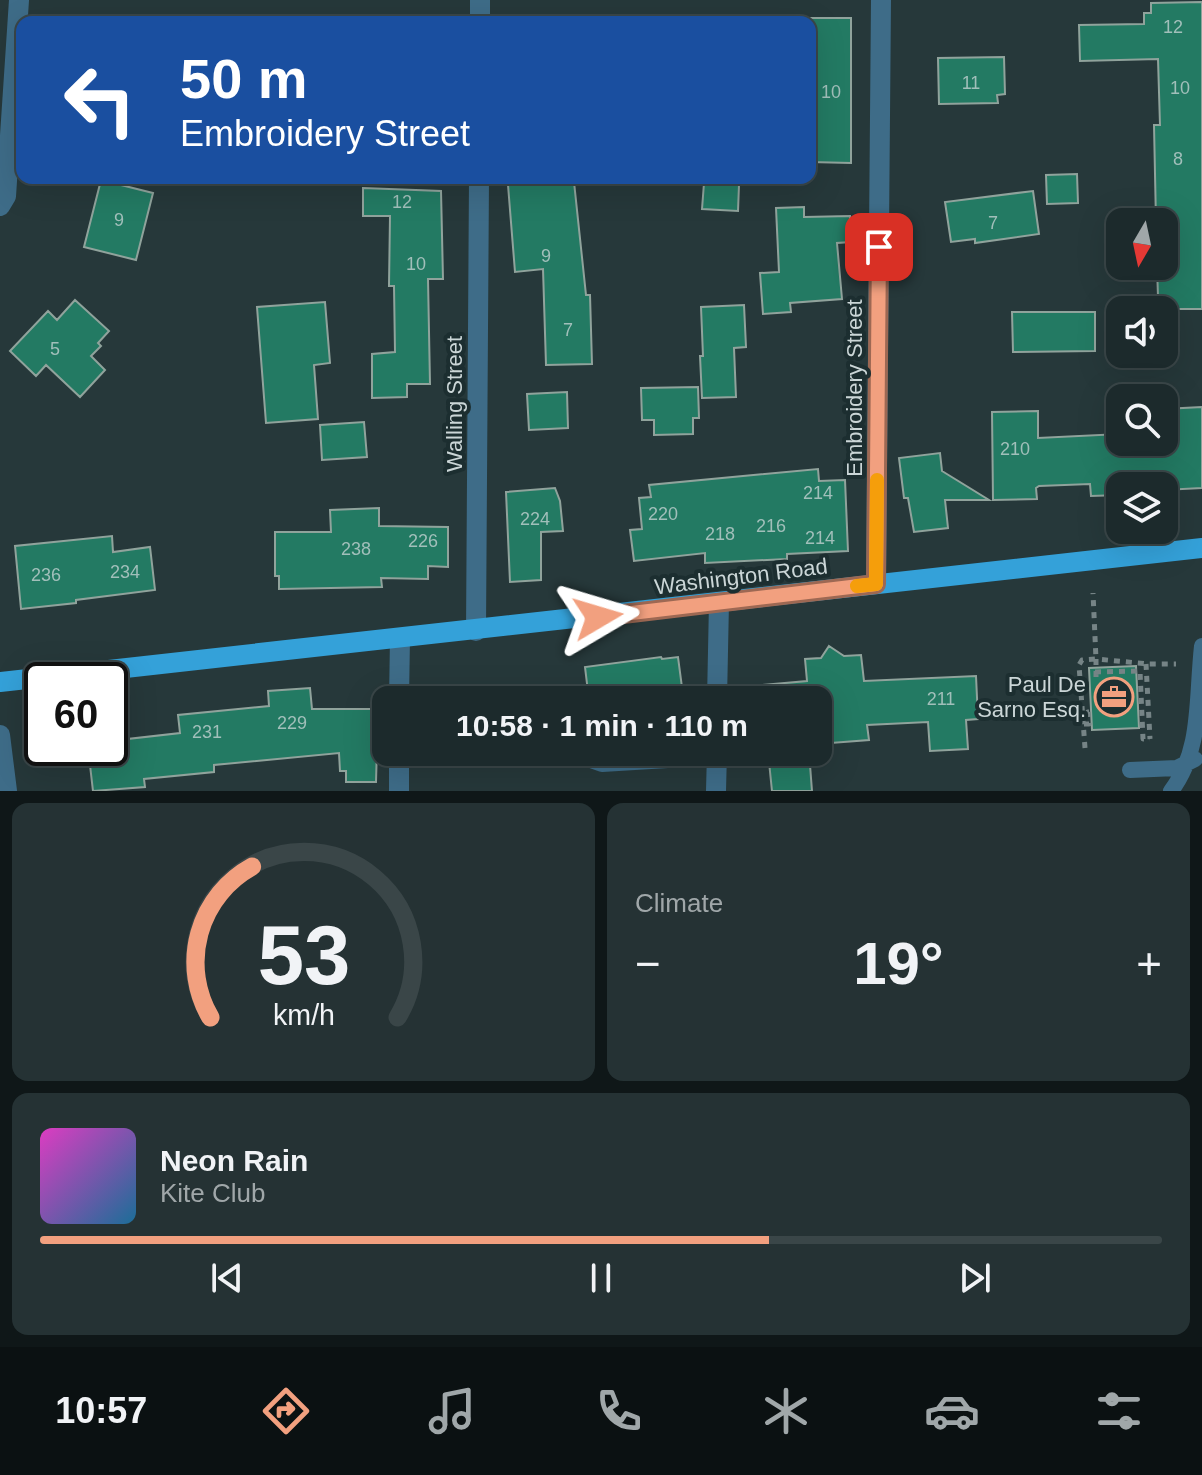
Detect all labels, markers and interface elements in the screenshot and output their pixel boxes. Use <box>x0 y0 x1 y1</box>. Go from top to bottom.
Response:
house number: 12 <box>1163 17 1183 37</box>
text: 50 m <box>180 47 308 110</box>
icon: left <box>48 48 152 152</box>
house number: 11 <box>962 73 980 93</box>
house number: 10 <box>1170 78 1190 98</box>
house number: 10 <box>821 82 841 102</box>
text: Embroidery Street <box>180 113 470 154</box>
house number: 8 <box>1173 149 1183 169</box>
house number: 12 <box>392 192 412 212</box>
north arrow <box>1106 208 1178 280</box>
map controls <box>1106 208 1178 544</box>
house number: 9 <box>114 210 124 230</box>
pin <box>845 213 913 281</box>
house number: 7 <box>988 213 998 233</box>
icon: arrive <box>857 225 901 269</box>
house number: 9 <box>541 246 551 266</box>
house number: 10 <box>406 254 426 274</box>
button: sound <box>1106 296 1178 368</box>
street label: Embroidery Street <box>842 299 867 477</box>
house number: 7 <box>563 320 573 340</box>
street label: Walling Street <box>442 336 467 472</box>
house number: 5 <box>50 339 60 359</box>
button: search <box>1106 384 1178 456</box>
house number: 210 <box>1000 439 1030 459</box>
button: layers <box>1106 472 1178 544</box>
house number: 214 <box>803 483 833 503</box>
house number: 220 <box>648 504 678 524</box>
house number: 224 <box>520 509 550 529</box>
house number: 216 <box>756 516 786 536</box>
house number: 218 <box>705 524 735 544</box>
house number: 214 <box>805 528 835 548</box>
house number: 226 <box>408 531 438 551</box>
house number: 238 <box>341 539 371 559</box>
street label: Washington Road <box>653 553 829 600</box>
house number: 234 <box>110 562 140 582</box>
house number: 236 <box>31 565 61 585</box>
position arrow <box>556 575 640 659</box>
speed limit sign: 60 <box>24 662 128 766</box>
place label: Paul De Sarno Esq. <box>977 672 1086 722</box>
office icon: Paul De Sarno Esq. <box>1093 676 1135 718</box>
house number: 211 <box>927 689 955 709</box>
text: 10:58 · 1 min · 110 m <box>456 709 748 742</box>
house number: 229 <box>277 713 307 733</box>
house number: 231 <box>192 722 222 742</box>
text: Climate <box>635 888 723 918</box>
text: 53 <box>257 909 350 1002</box>
text: 19° <box>853 930 944 997</box>
text: − <box>635 939 661 988</box>
text: + <box>1136 939 1162 988</box>
text: km/h <box>273 999 334 1031</box>
text: Neon Rain <box>160 1144 308 1177</box>
text: Kite Club <box>160 1178 266 1208</box>
icon: previous <box>205 1256 249 1300</box>
icon: pause <box>579 1256 623 1300</box>
icon: next <box>953 1256 997 1300</box>
icon: directions <box>258 1383 314 1439</box>
icon: music <box>424 1383 480 1439</box>
icon: phone <box>591 1383 647 1439</box>
icon: climate <box>758 1383 814 1439</box>
icon: car <box>924 1383 980 1439</box>
icon: filters <box>1091 1383 1147 1439</box>
text: 10:57 <box>55 1390 147 1431</box>

